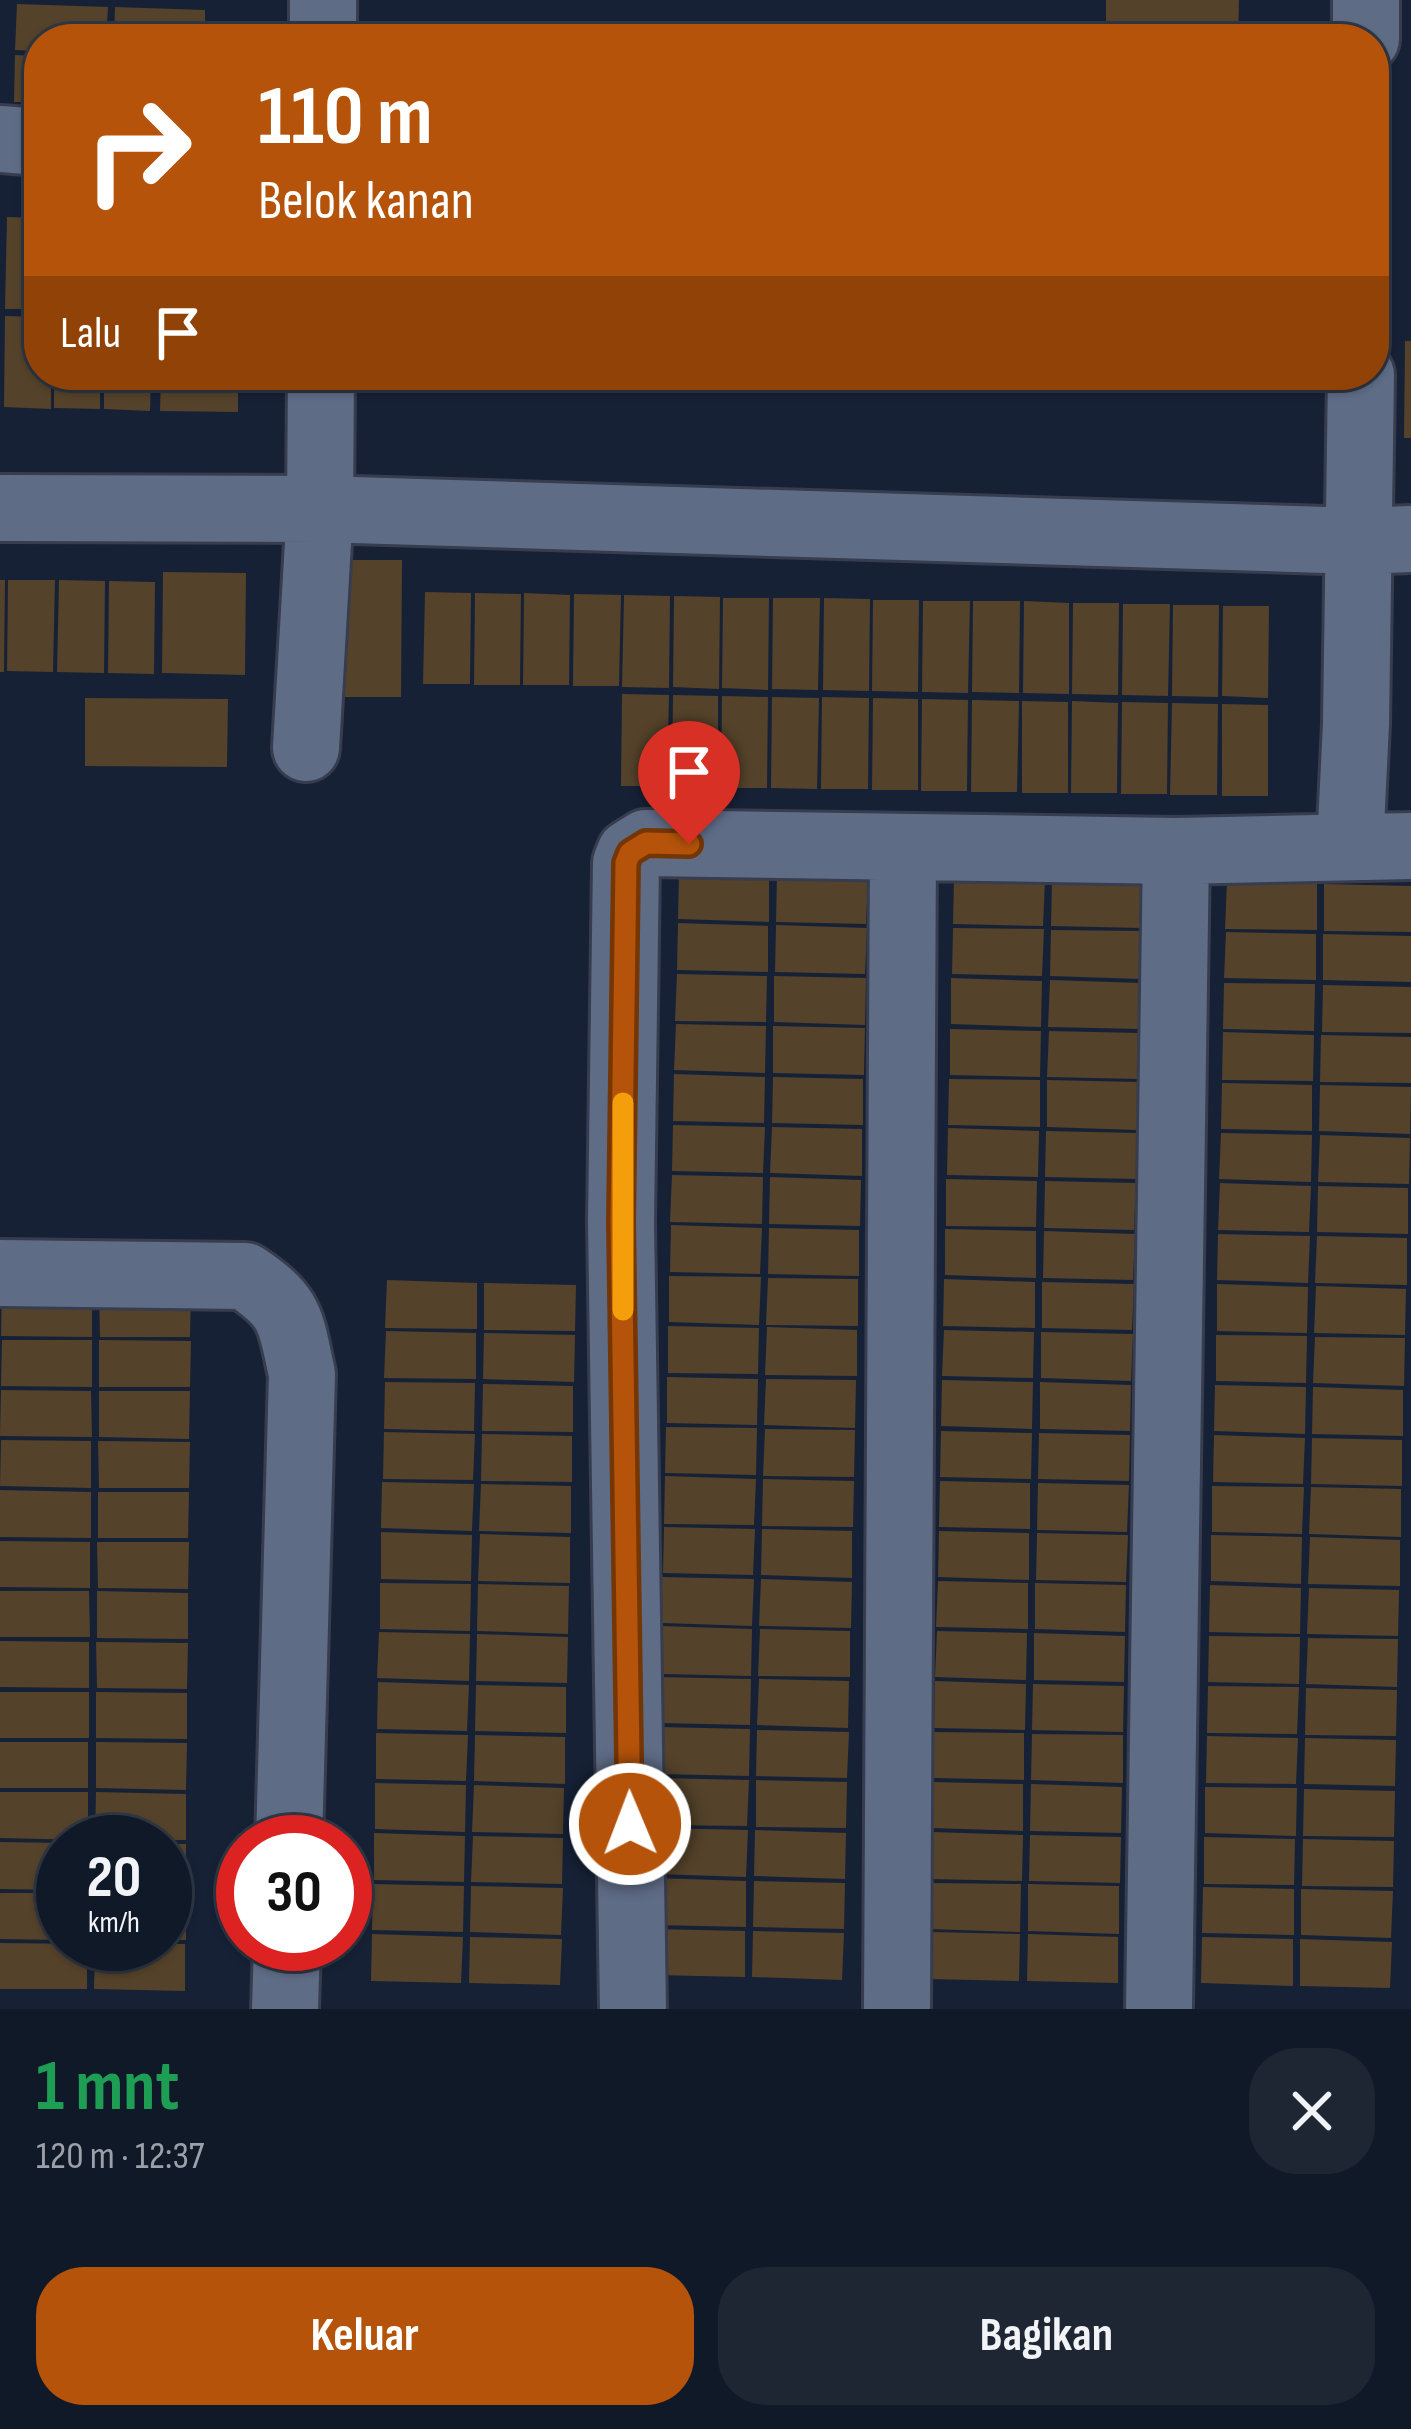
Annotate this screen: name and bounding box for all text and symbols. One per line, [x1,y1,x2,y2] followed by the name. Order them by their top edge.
[258,67,433,168] text: 110 m
[60,72,216,228] icon: right
[258,169,474,234] text: Belok kanan
[145,300,211,366] icon: arrive
[60,306,121,361] text: Lalu
[638,721,740,844] pin
[656,739,722,805] icon: arrive
[567,1761,693,1887] position arrow
[216,1815,372,1971] speed limit sign: 30
[87,1842,141,1914] text: 20
[88,1905,140,1941] text: km/h
[36,2044,179,2131] text: 1 mnt
[1249,2048,1375,2174] button: close
[36,2133,204,2180] text: 120 m · 12:37
[36,2267,694,2405] button: Keluar
[718,2267,1375,2405] button: Bagikan

